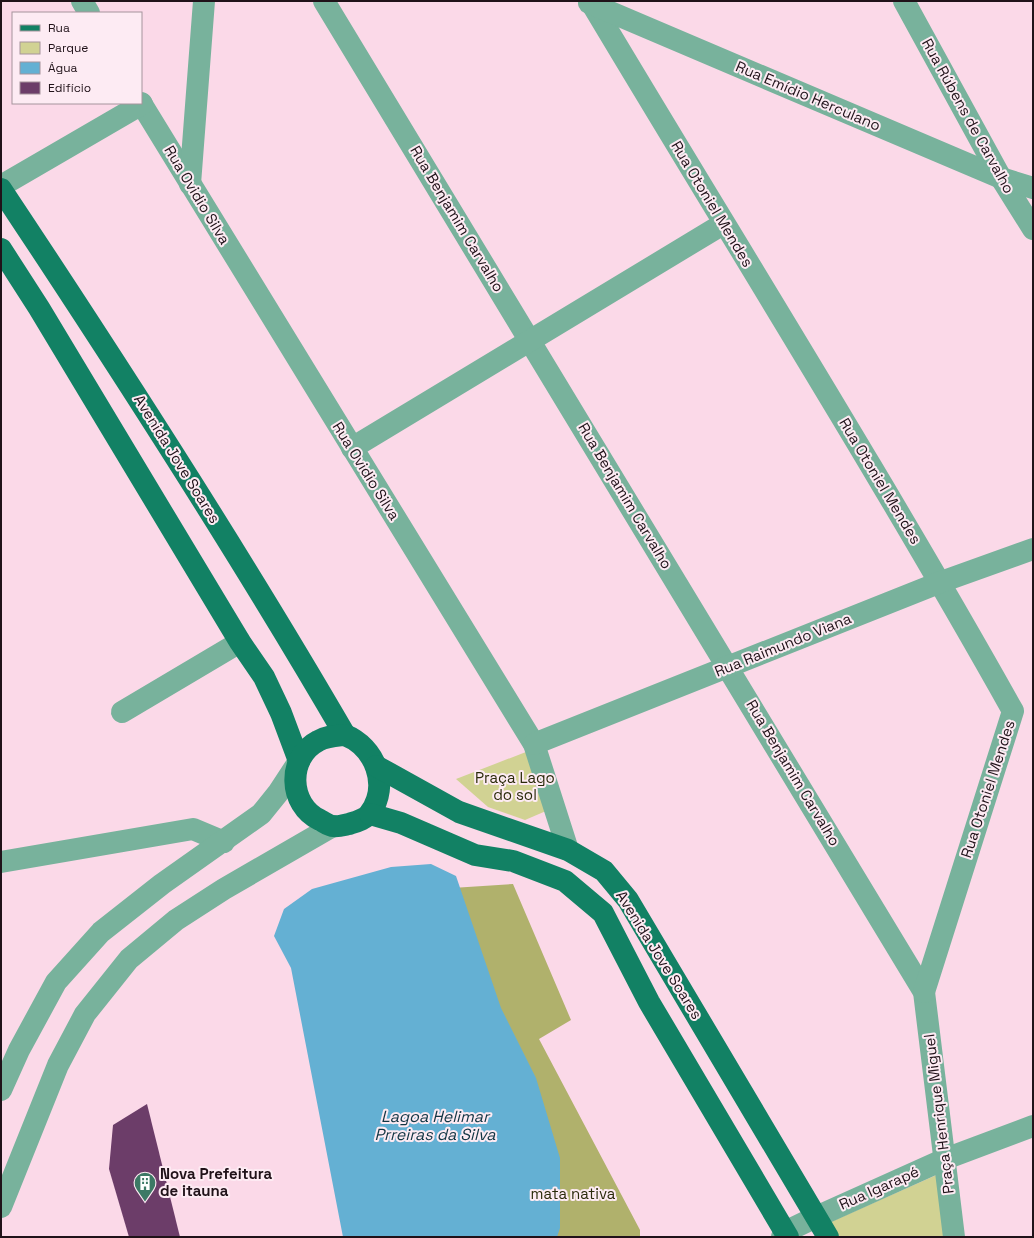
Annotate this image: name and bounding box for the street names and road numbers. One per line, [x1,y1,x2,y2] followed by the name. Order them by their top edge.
[918,35,1019,197] street label: Rua Rúbens de Carvalho
[733,56,884,135] street label: Rua Emídio Herculano
[667,137,758,270] street label: Rua Otoniel Mendes
[160,142,235,248] street label: Rua Ovidio Silva
[406,142,509,295] street label: Rua Benjamim Carvalho
[130,391,225,527] street label: Avenida Jove Soares
[835,414,926,547] street label: Rua Otoniel Mendes
[329,418,404,524] street label: Rua Ovidio Silva
[574,419,677,572] street label: Rua Benjamim Carvalho
[712,608,854,681] street label: Rua Raimundo Viana
[742,696,845,849] street label: Rua Benjamim Carvalho
[956,717,1019,860] street label: Rua Otoniel Mendes
[612,887,707,1023] street label: Avenida Jove Soares
[919,1033,958,1195] street label: Praça Henrique Miguel
[836,1161,922,1214] street label: Rua Igarapé

